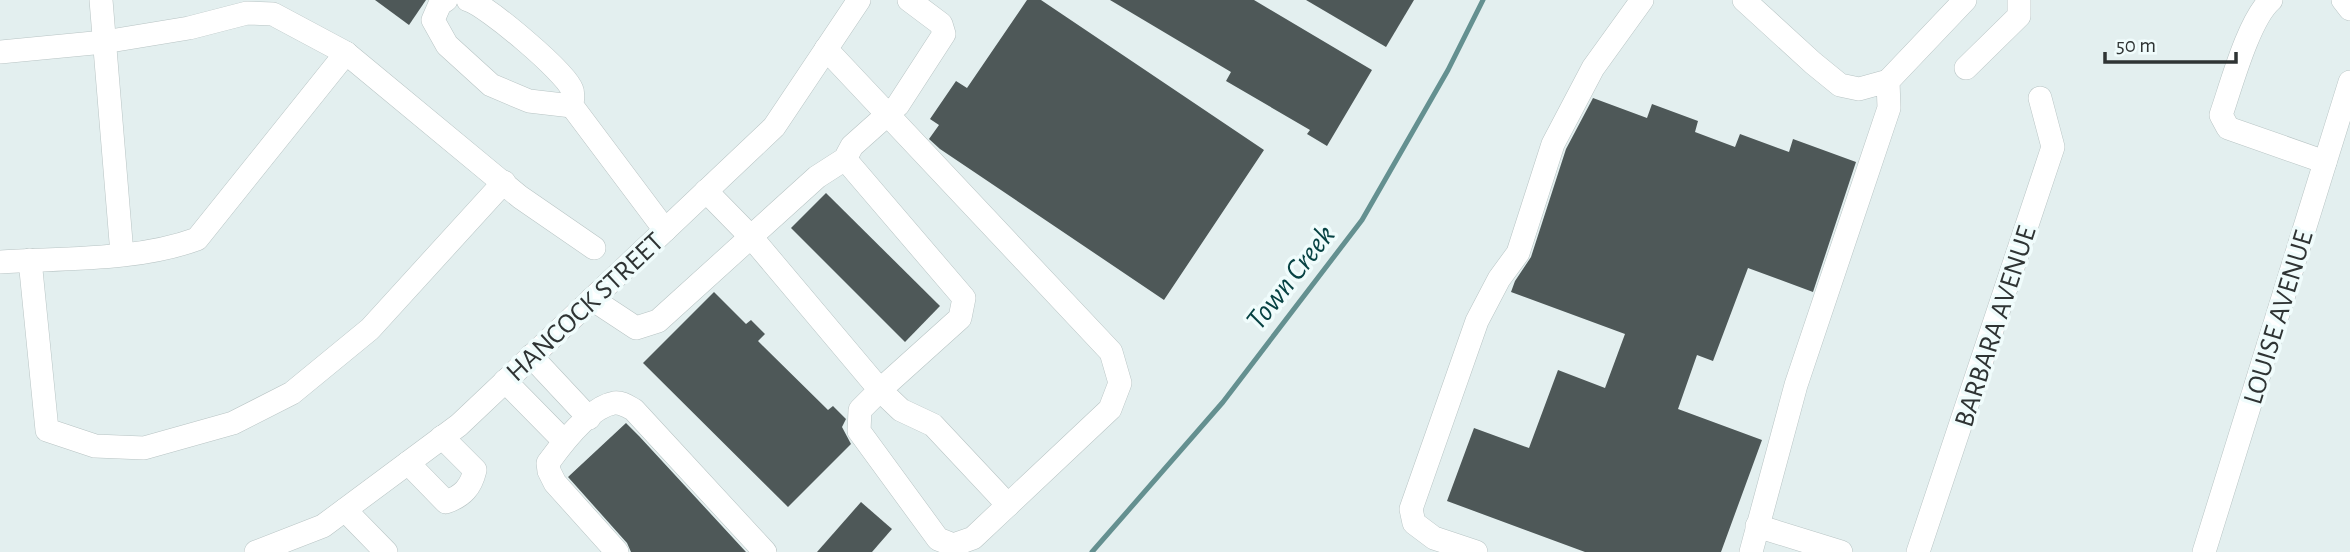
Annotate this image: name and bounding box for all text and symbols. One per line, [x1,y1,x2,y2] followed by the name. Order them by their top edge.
[2105,21,2236,65] scale bar
[2116,35,2156,56] text: 50 m
[1241,220,1341,336] water label: Town Creek
[1950,223,2042,430] street label: BARBARA AVENUE
[501,228,670,387] street label: HANCOCK STREET
[2239,228,2319,408] street label: LOUISE AVENUE

